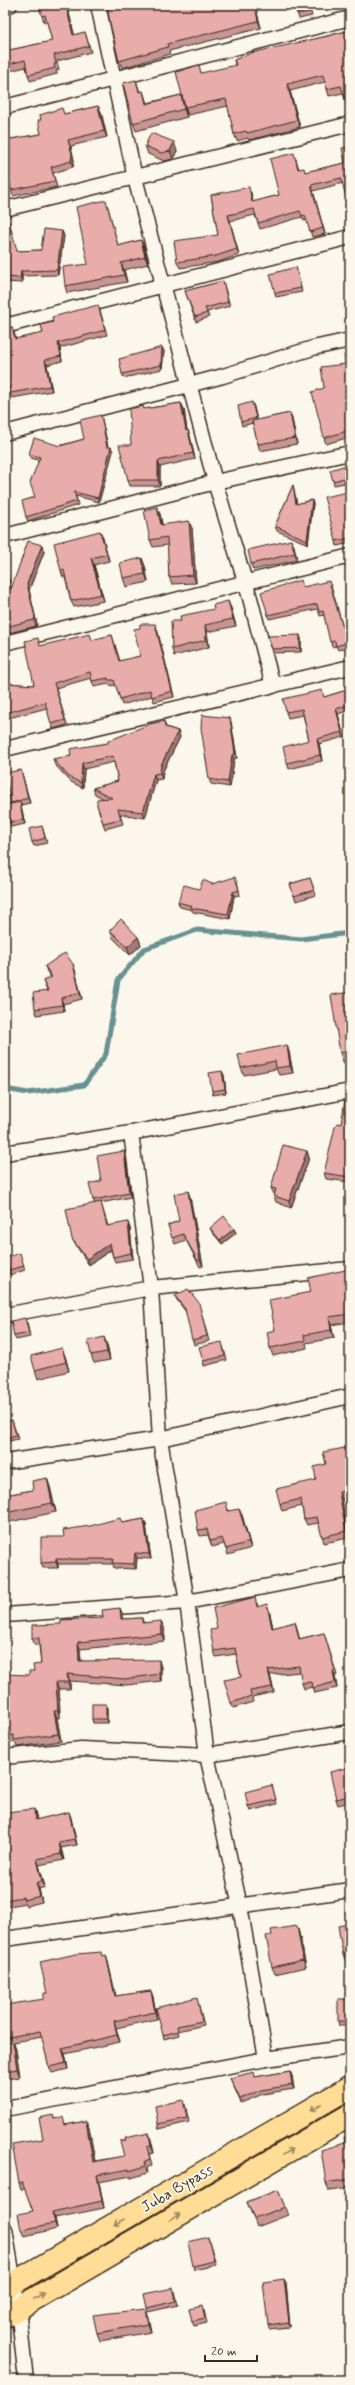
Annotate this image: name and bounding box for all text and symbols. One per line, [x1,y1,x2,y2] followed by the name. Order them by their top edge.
[310,2103,322,2111] one-way arrow
[282,2147,294,2155] one-way arrow
[138,2160,217,2217] street label: Juba Bypass
[169,2212,181,2220] one-way arrow
[113,2218,125,2226] one-way arrow
[33,2292,45,2300] one-way arrow
[205,2337,257,2363] scale bar
[211,2344,237,2360] text: 20 m

